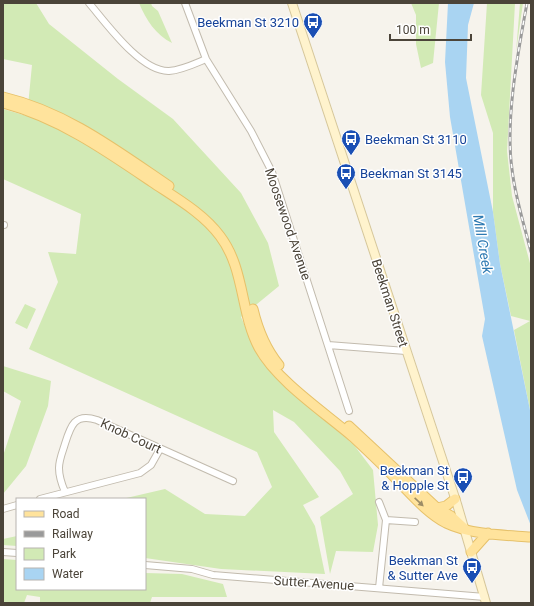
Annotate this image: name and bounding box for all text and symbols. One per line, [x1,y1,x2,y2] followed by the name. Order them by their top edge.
[302,11,324,39] bus stop icon: Beekman St 3210
[197,15,299,30] place label: Beekman St 3210
[390,16,471,42] scale bar
[396,23,430,37] text: 100 m
[340,128,362,156] bus stop icon: Beekman St 3110
[365,132,467,147] place label: Beekman St 3110
[335,162,357,190] bus stop icon: Beekman St 3145
[262,166,314,282] street label: Moosewood Avenue
[360,166,462,181] place label: Beekman St 3145
[470,213,496,276] water label: Mill Creek
[369,257,411,349] street label: Beekman Street
[98,415,164,457] street label: Knob Court
[380,463,449,493] place label: Beekman St & Hopple St
[452,466,474,494] bus stop icon: Beekman St & Hopple St
[414,497,424,507] one-way arrow
[16,498,146,590] legend
[52,507,80,521] text: Road
[52,527,93,541] text: Railway
[52,547,77,561] text: Park
[388,553,458,583] place label: Beekman St & Sutter Ave
[461,556,483,584] bus stop icon: Beekman St & Sutter Ave
[52,567,83,581] text: Water
[273,573,355,593] street label: Sutter Avenue

